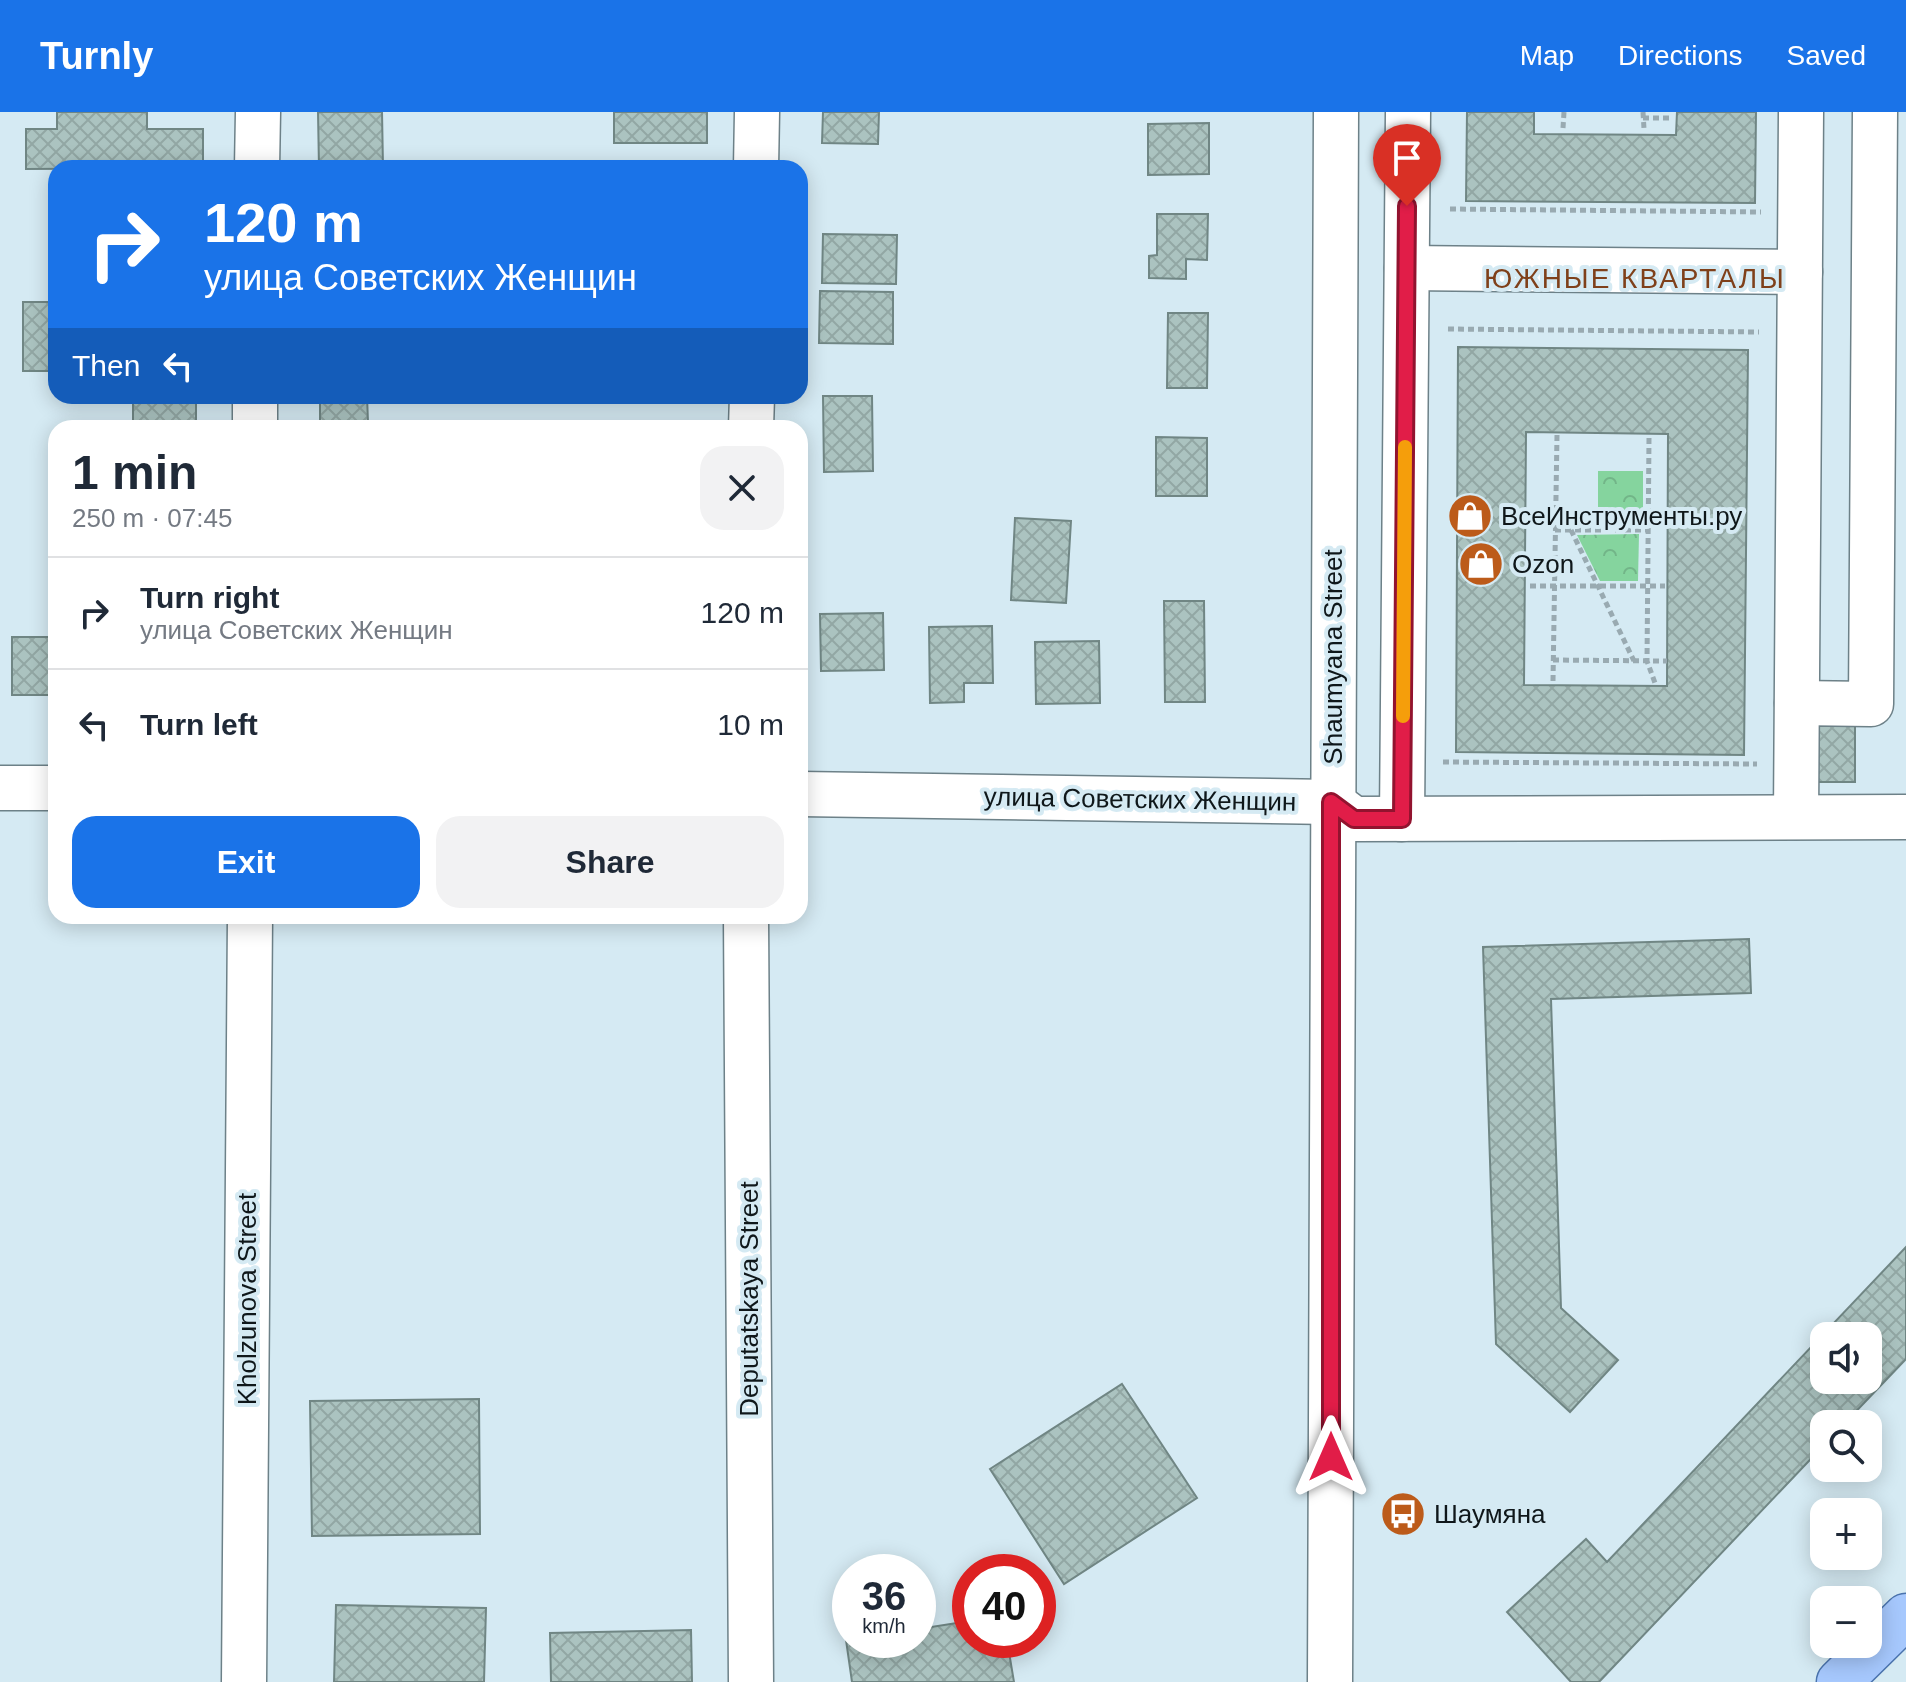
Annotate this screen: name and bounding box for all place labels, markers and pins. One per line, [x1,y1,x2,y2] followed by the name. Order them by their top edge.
[1373,124,1441,206] pin
[1446,492,1494,540] shop icon: ВсеИнструменты.ру
[1501,501,1742,531] place label: ВсеИнструменты.ру
[1457,540,1505,588] shop icon: Ozon
[1512,549,1574,579] place label: Ozon
[1379,1490,1427,1538] bus stop icon: Шаумяна
[1434,1499,1546,1529] place label: Шаумяна

